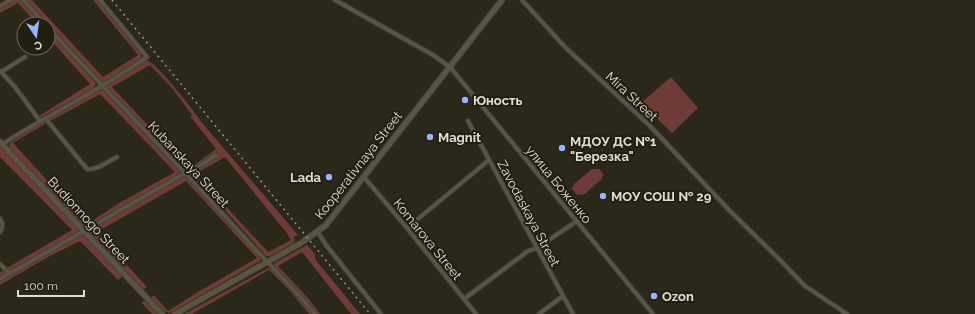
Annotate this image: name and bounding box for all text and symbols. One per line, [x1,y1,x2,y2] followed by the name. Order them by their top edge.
[16,16,56,56] north arrow
[33,38,43,53] text: С
[603,69,661,125] street label: Mira Street
[473,93,523,108] place label: Юность
[460,95,470,105] marker: Юность
[312,108,405,222] street label: Kooperativnaya Street
[145,118,233,211] street label: Kubanskaya Street
[438,130,481,145] place label: Magnit
[425,132,435,142] marker: Magnit
[570,134,657,164] place label: МДОУ ДС №1 "Березка"
[523,142,595,227] street label: улица Боженко
[557,143,567,153] marker: МДОУ ДС №1 "Березка"
[494,158,563,269] street label: Zavodaskaya Street
[290,170,322,185] place label: Lada
[324,172,334,182] marker: Lada
[45,174,133,267] street label: Budionnogo Street
[611,189,712,204] place label: МОУ СОШ № 29
[598,191,608,201] marker: МОУ СОШ № 29
[390,196,465,283] street label: Komarova Street
[18,272,84,298] scale bar
[24,279,58,293] text: 100 m
[662,289,694,304] place label: Ozon
[649,291,659,301] marker: Ozon

